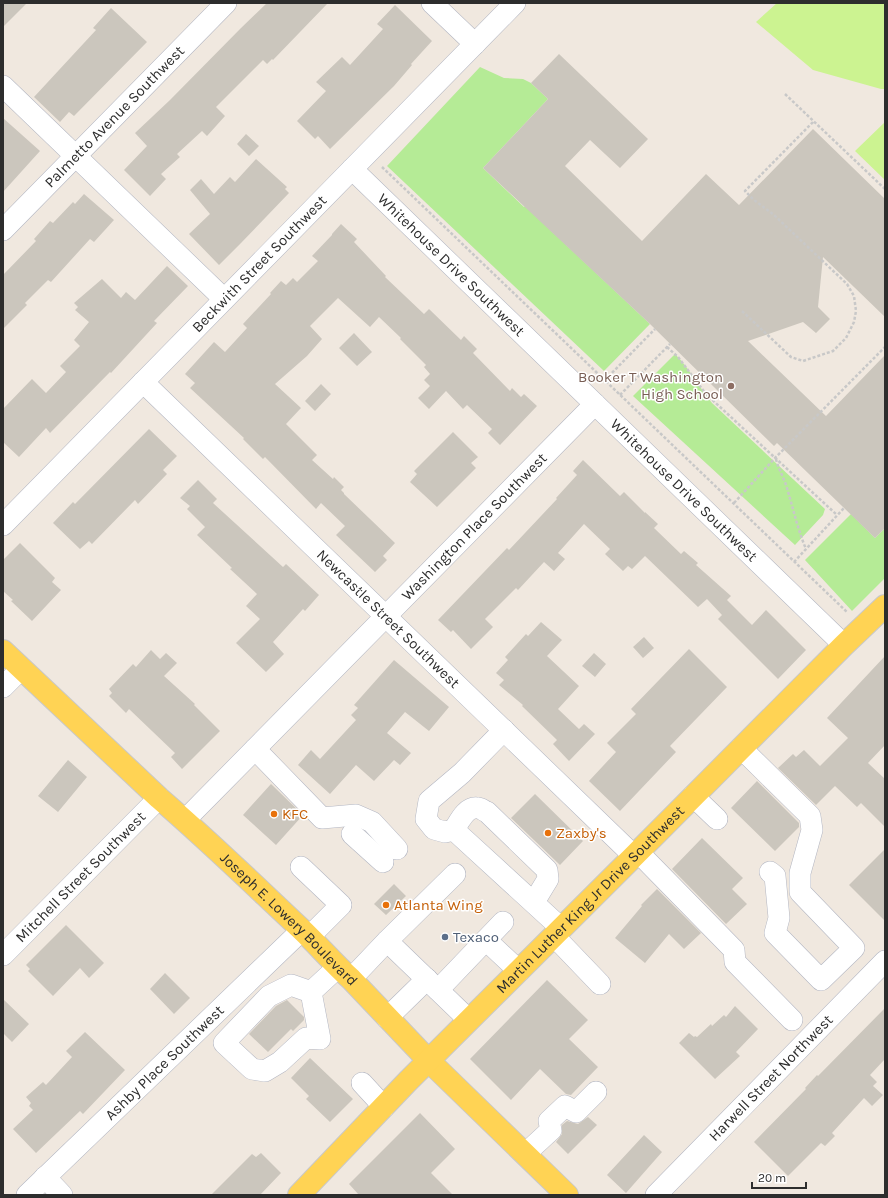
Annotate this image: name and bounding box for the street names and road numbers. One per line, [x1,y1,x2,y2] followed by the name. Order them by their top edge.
[41,42,188,191] street label: Palmetto Avenue Southwest
[374,190,529,340] street label: Whitehouse Drive Southwest
[188,191,331,336] street label: Beckwith Street Southwest
[607,415,762,566] street label: Whitehouse Drive Southwest
[398,449,551,604] street label: Washington Place Southwest
[313,546,464,692] street label: Newcastle Street Southwest
[492,802,688,997] street label: Martin Luther King Jr Drive Southwest
[12,807,150,946] street label: Mitchell Street Southwest
[216,849,362,989] street label: Joseph E. Lowery Boulevard
[101,1001,228,1124] street label: Ashby Place Southwest
[705,1011,837,1145] street label: Harwell Street Northwest

